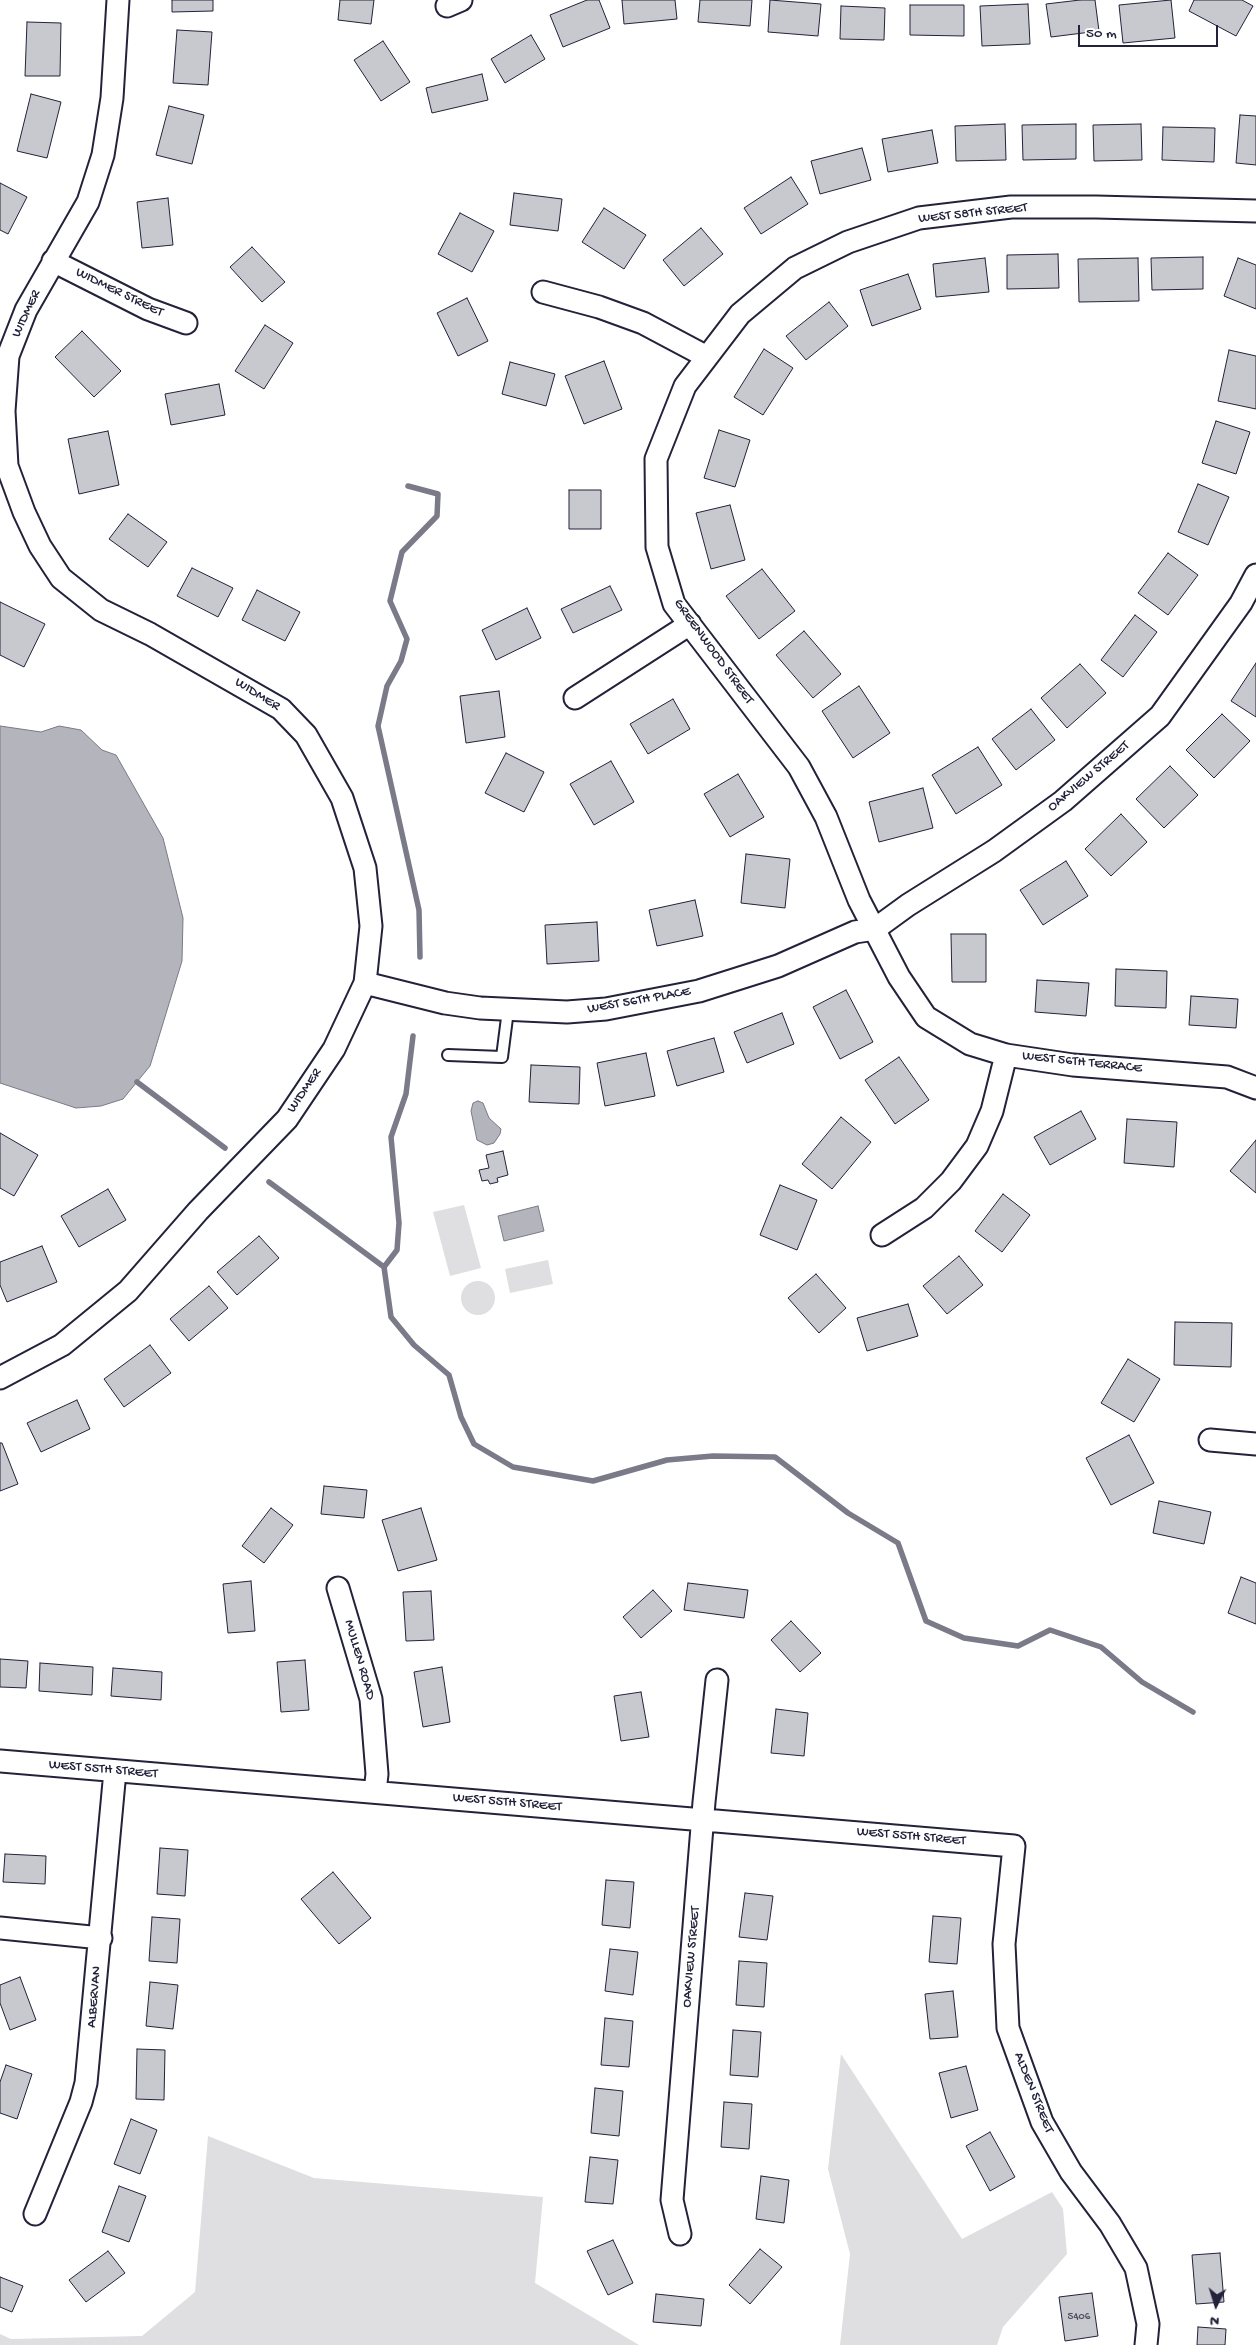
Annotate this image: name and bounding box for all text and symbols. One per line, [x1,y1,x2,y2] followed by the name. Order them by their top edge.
[1081,15,1221,47] scale bar
[1086,25,1117,43] text: 50 m
[918,200,1028,228] street label: WEST 58TH STREET
[72,265,166,321] street label: WIDMER STREET
[9,288,45,340] street label: WIDMER
[669,596,757,708] street label: GREENWOOD STREET
[231,675,283,715] street label: WIDMER
[1045,738,1133,816] street label: OAKVIEW STREET
[586,984,692,1018] street label: WEST 56TH PLACE
[1021,1048,1143,1078] street label: WEST 56TH TERRACE
[284,1066,326,1116] street label: WIDMER
[340,1618,378,1702] street label: MULLEN ROAD
[48,1757,158,1783] street label: WEST 55TH STREET
[452,1790,562,1816] street label: WEST 55TH STREET
[856,1824,966,1850] street label: WEST 55TH STREET
[679,1906,705,2008] street label: OAKVIEW STREET
[84,1965,106,2029] street label: ALBERVAN
[1009,2050,1057,2136] street label: ALDEN STREET
[1191,2280,1241,2330] north arrow
[1068,2310,1090,2324] house number: 5406
[1209,2312,1220,2329] text: N

